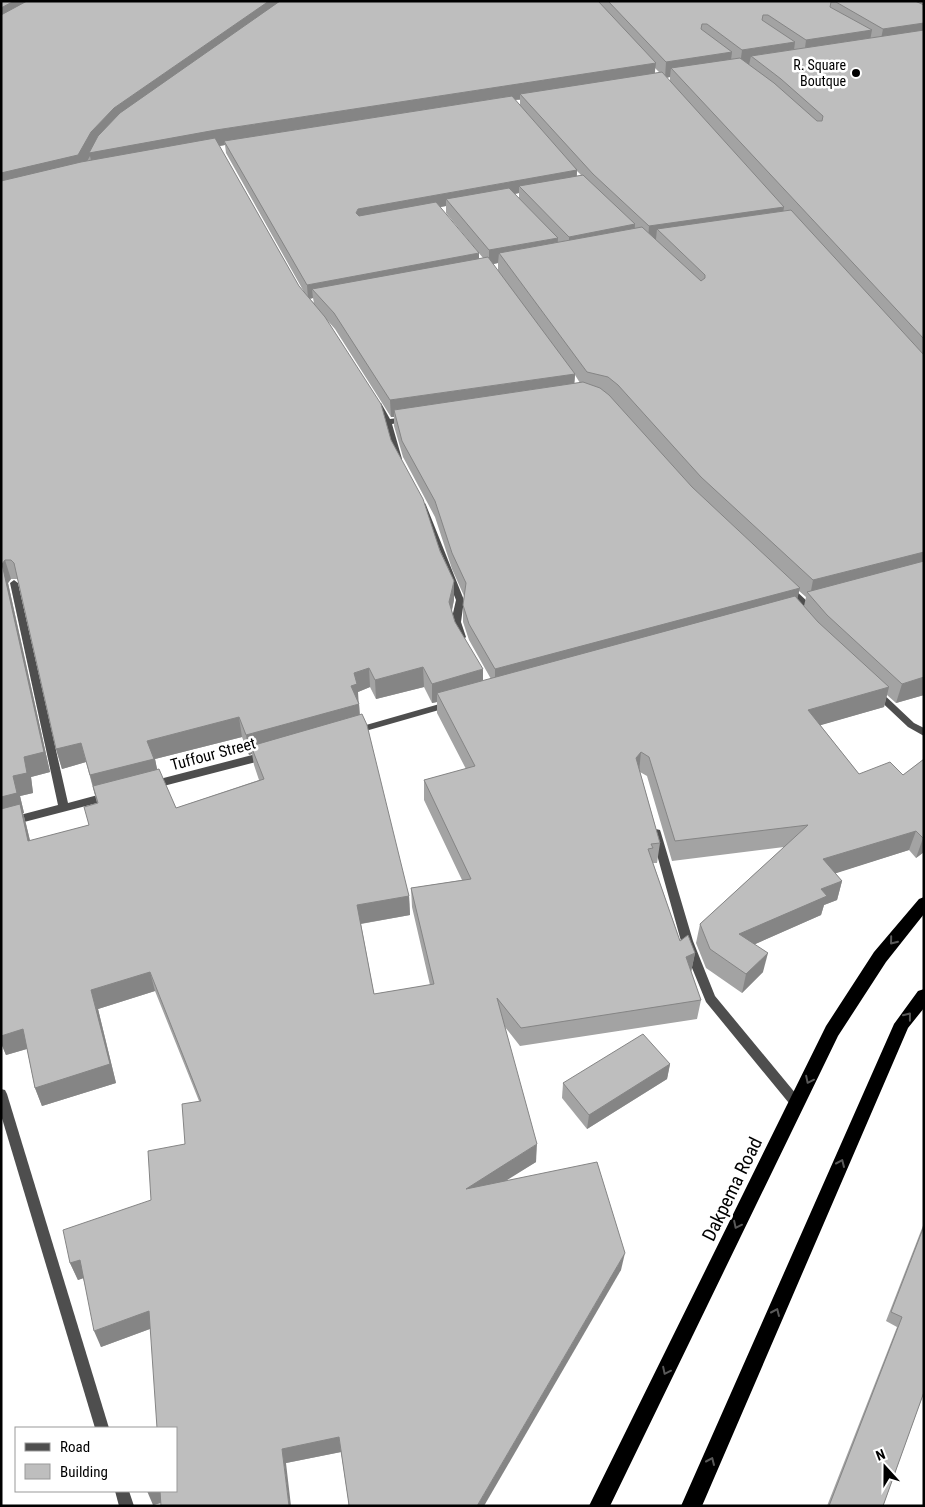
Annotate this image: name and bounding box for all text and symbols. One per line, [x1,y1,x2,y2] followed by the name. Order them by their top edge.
[793,57,846,89] place label: R. Square Boutque
[850,67,862,79] marker: R. Square Boutque
[168,733,258,774] street label: Tuffour Street
[890,935,898,944] one-way arrow
[903,1013,911,1022] one-way arrow
[805,1074,815,1083] one-way arrow
[697,1133,767,1245] street label: Dakpema Road
[835,1159,846,1168] one-way arrow
[734,1220,744,1229] one-way arrow
[770,1308,781,1317] one-way arrow
[662,1366,672,1375] one-way arrow
[15,1427,178,1492] legend
[60,1438,90,1456] text: Road
[860,1442,910,1492] north arrow
[873,1446,887,1464] text: N
[704,1457,715,1466] one-way arrow
[60,1463,108,1481] text: Building

